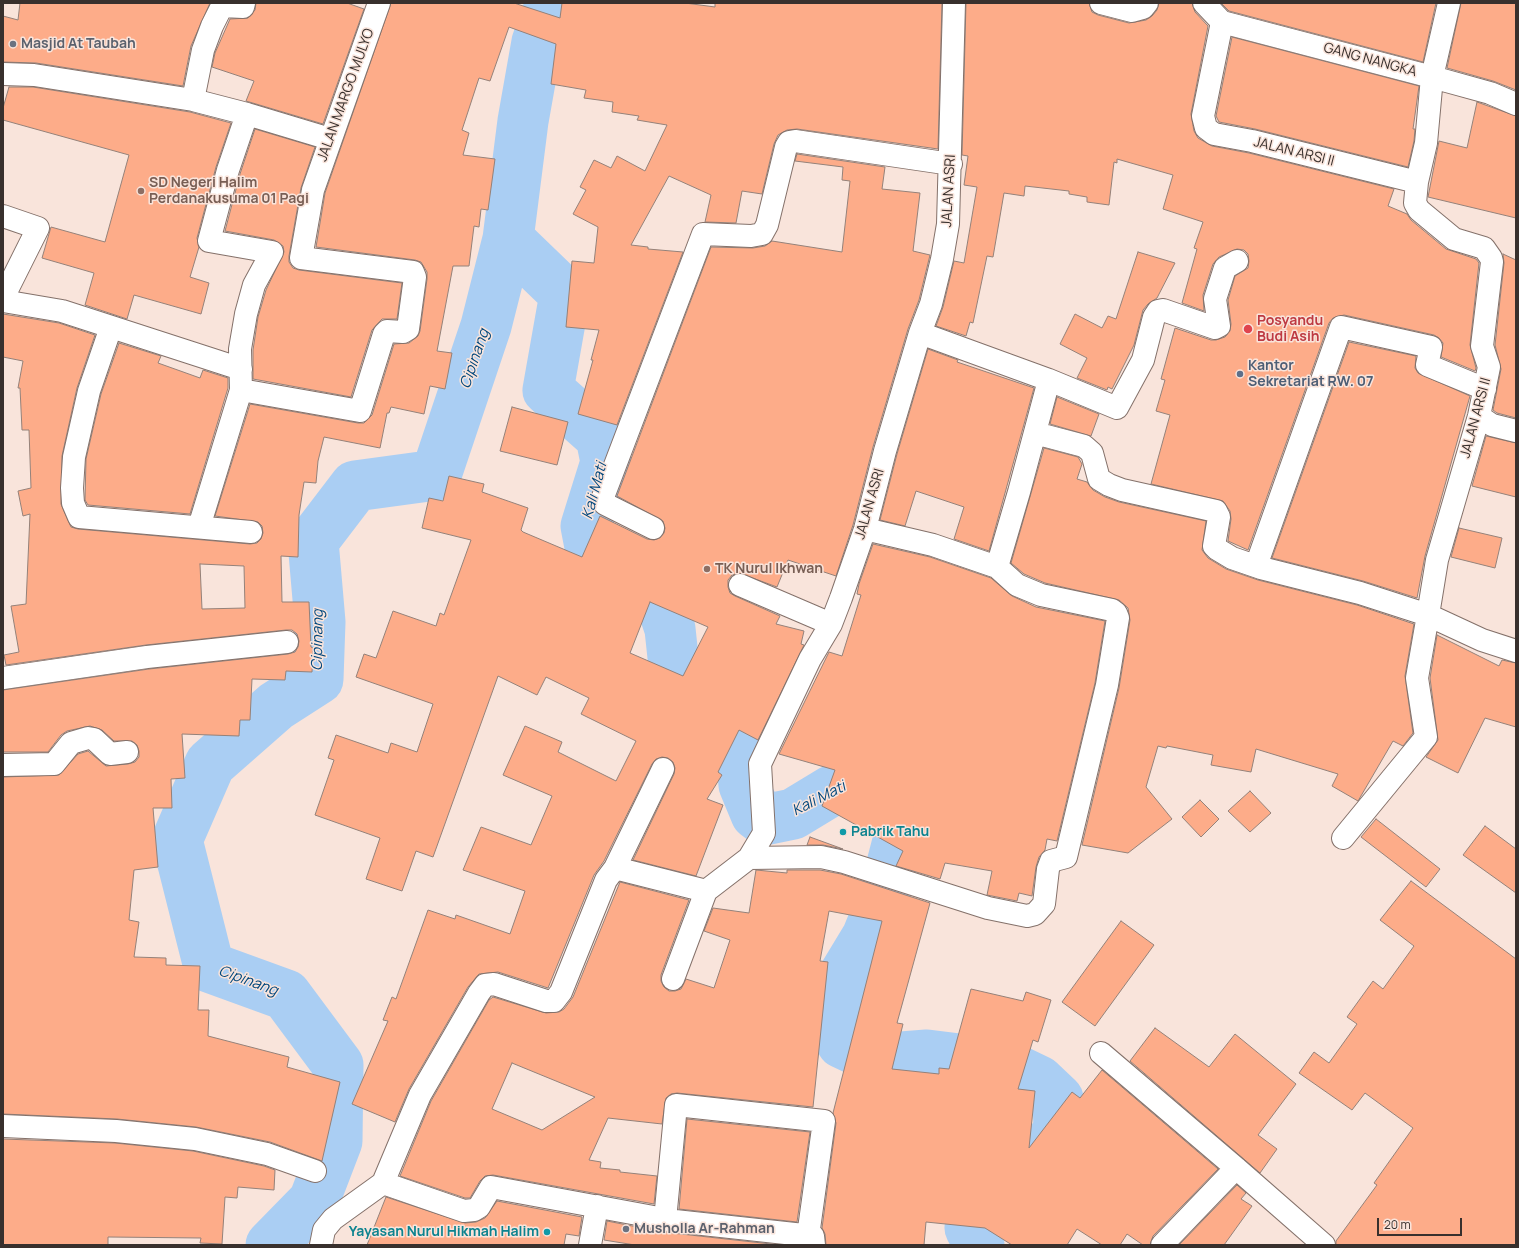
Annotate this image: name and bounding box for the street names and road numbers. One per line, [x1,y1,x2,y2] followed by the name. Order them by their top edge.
[314,26,378,164] street label: JALAN MARGO MULYO
[1322,39,1418,81] street label: GANG NANGKA
[1252,134,1336,170] street label: JALAN ARSI II
[939,154,959,228] street label: JALAN ASRI
[1457,376,1495,460] street label: JALAN ARSI II
[852,467,888,541] street label: JALAN ASRI

